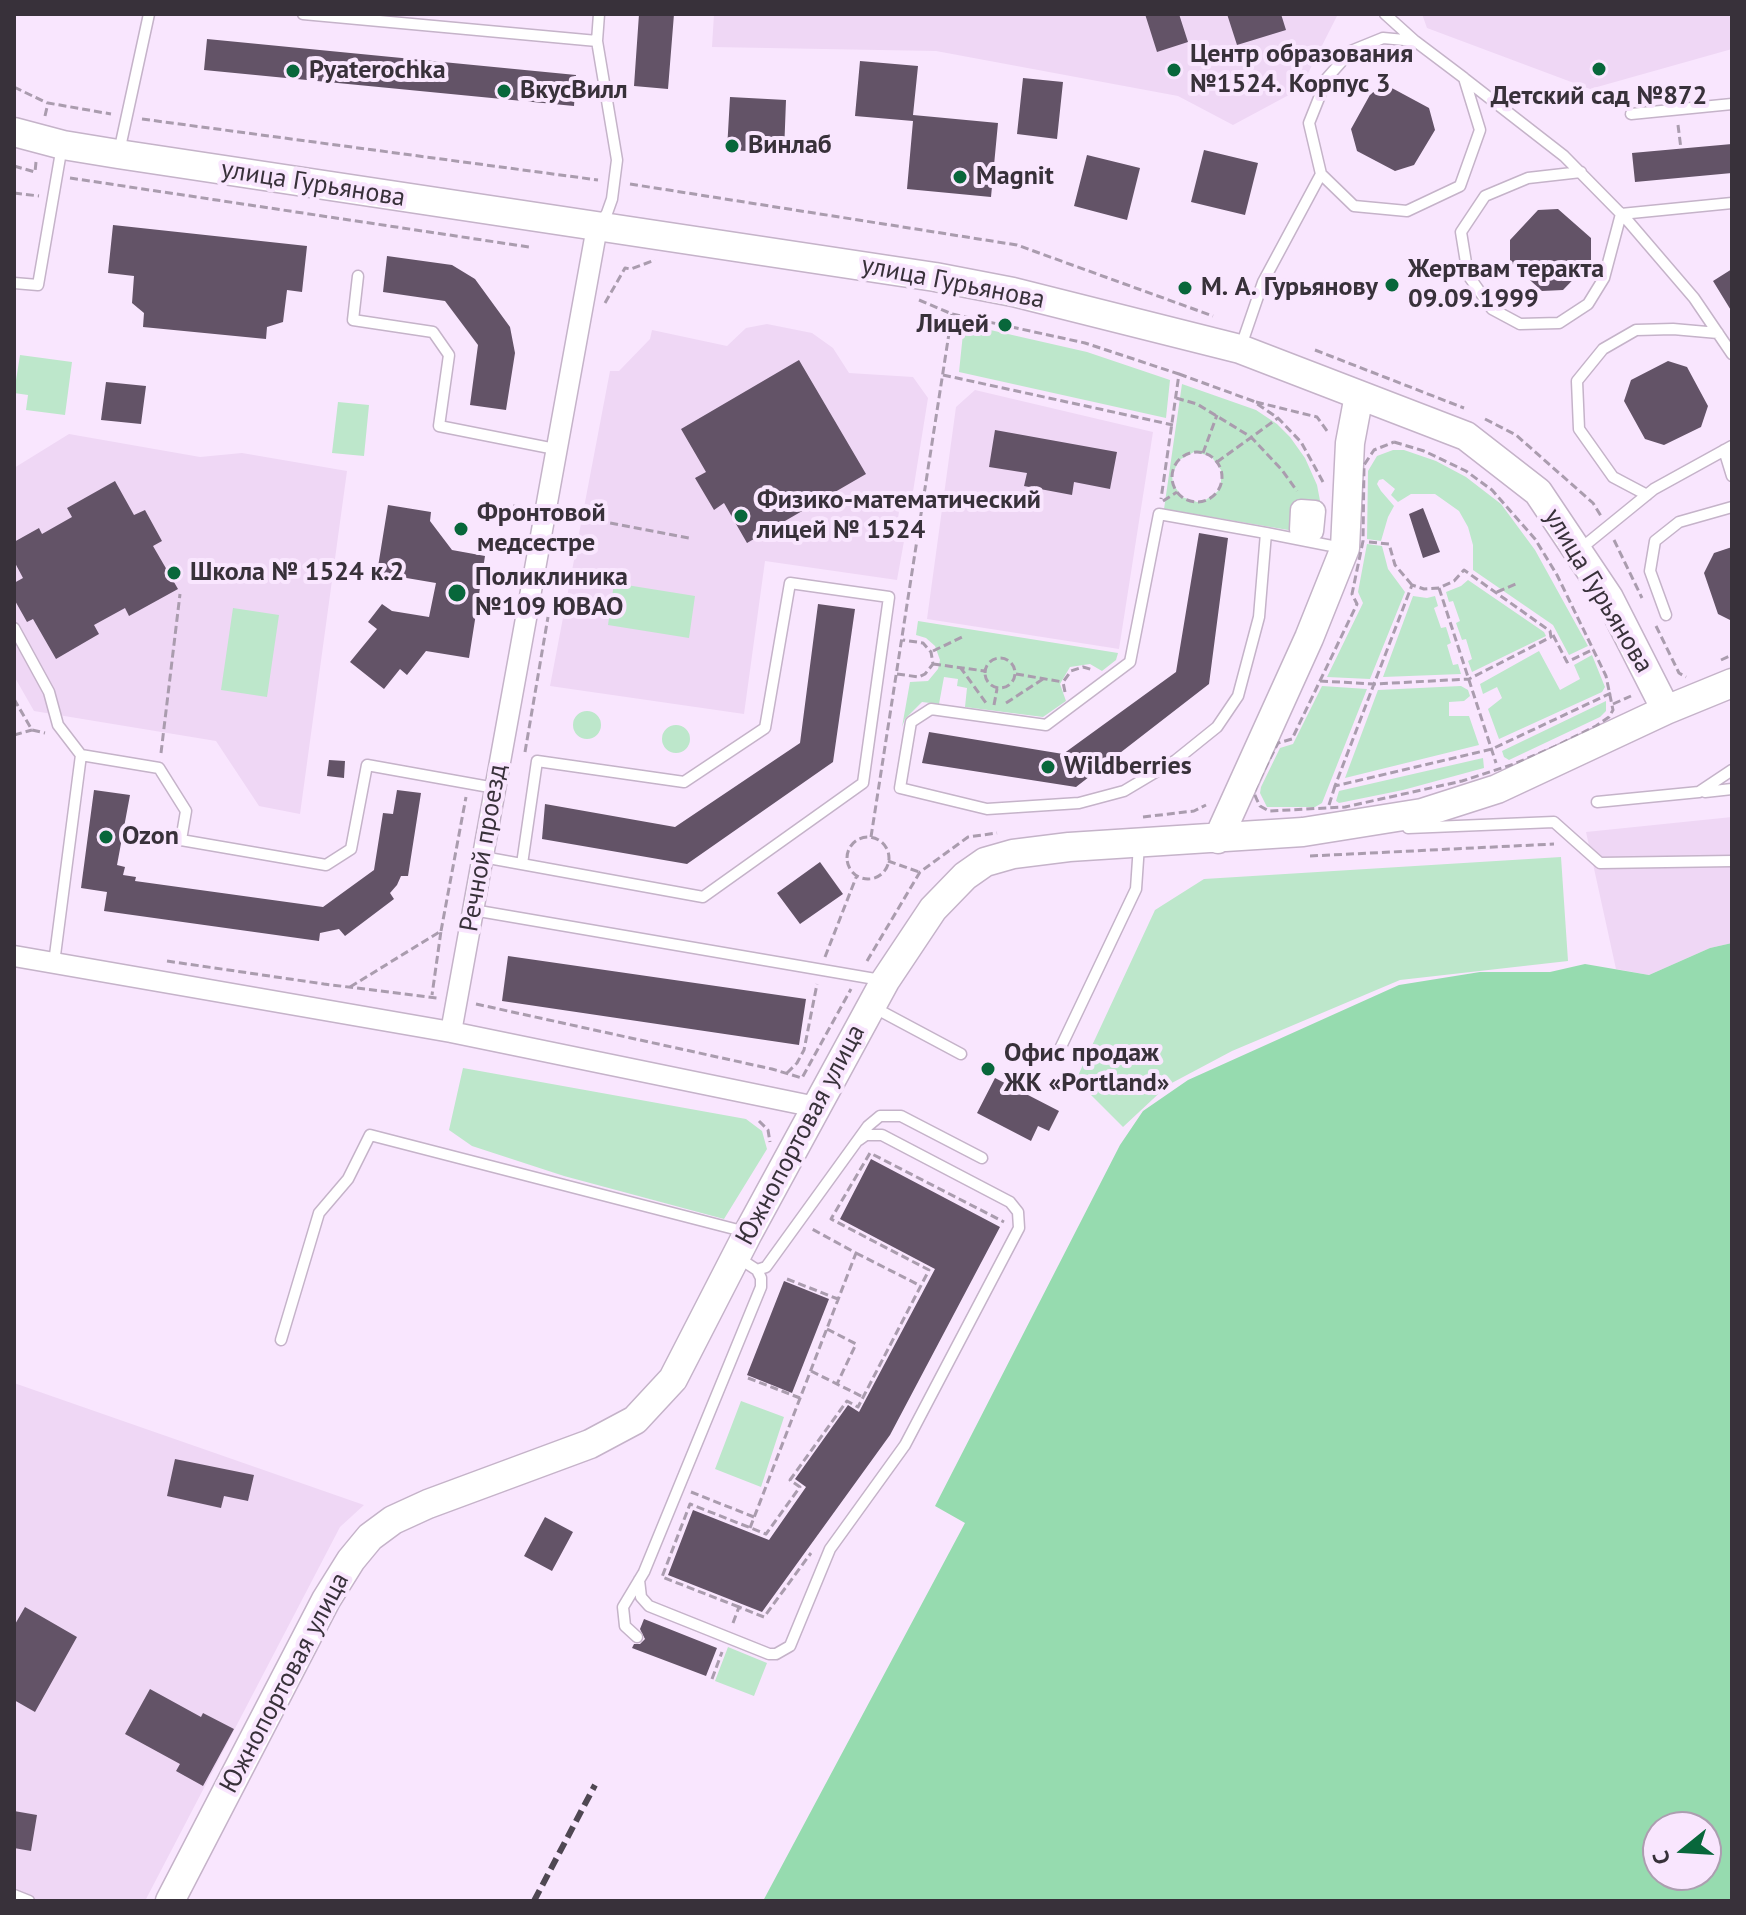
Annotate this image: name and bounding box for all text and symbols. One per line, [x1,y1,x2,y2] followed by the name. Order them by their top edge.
[1190,39,1413,100] place label: Центр образования №1524. Корпус 3
[309,55,446,87] place label: Pyaterochka
[1590,60,1608,78] marker: Детский сад №872
[1165,61,1183,79] marker: Центр образования №1524. Корпус 3
[284,62,302,80] marker: Pyaterochka
[520,75,628,107] place label: ВкусВилл
[1491,81,1707,113] place label: Детский сад №872
[495,82,513,100] marker: ВкусВилл
[748,130,832,162] place label: Винлаб
[723,137,741,155] marker: Винлаб
[219,154,407,214] street label: улица Гурьянова
[976,161,1054,193] place label: Magnit
[951,168,969,186] marker: Magnit
[859,250,1047,316] street label: улица Гурьянова
[1408,254,1604,316] place label: Жертвам теракта 09.09.1999
[1201,272,1378,304] place label: М. А. Гурьянову
[1383,276,1401,294] marker: Жертвам теракта 09.09.1999
[1176,279,1194,297] marker: М. А. Гурьянову
[917,309,989,341] place label: Лицей
[996,316,1014,334] marker: Лицей
[757,485,1041,546] place label: Физико-математический лицей № 1524
[477,498,606,560] place label: Фронтовой медсестре
[1537,503,1659,679] street label: улица Гурьянова
[732,507,750,525] marker: Физико-математический лицей № 1524
[452,520,470,538] marker: Фронтовой медсестре
[190,557,404,589] place label: Школа № 1524 к.2
[475,562,628,624] place label: Поликлиника №109 ЮВАО
[165,564,183,582] marker: Школа № 1524 к.2
[446,582,468,604] marker: Поликлиника №109 ЮВАО
[1064,751,1192,783] place label: Wildberries
[1039,758,1057,776] marker: Wildberries
[454,762,514,934] street label: Речной проезд
[122,821,179,853] place label: Ozon
[97,828,115,846] marker: Ozon
[730,1020,872,1250] street label: Южнопортовая улица
[1004,1038,1169,1100] place label: Офис продаж ЖК «Portland»
[979,1060,997,1078] marker: Офис продаж ЖК «Portland»
[214,1568,356,1798] street label: Южнопортовая улица
[1642,1811,1722,1891] north arrow
[1646,1848,1676,1868] text: С

